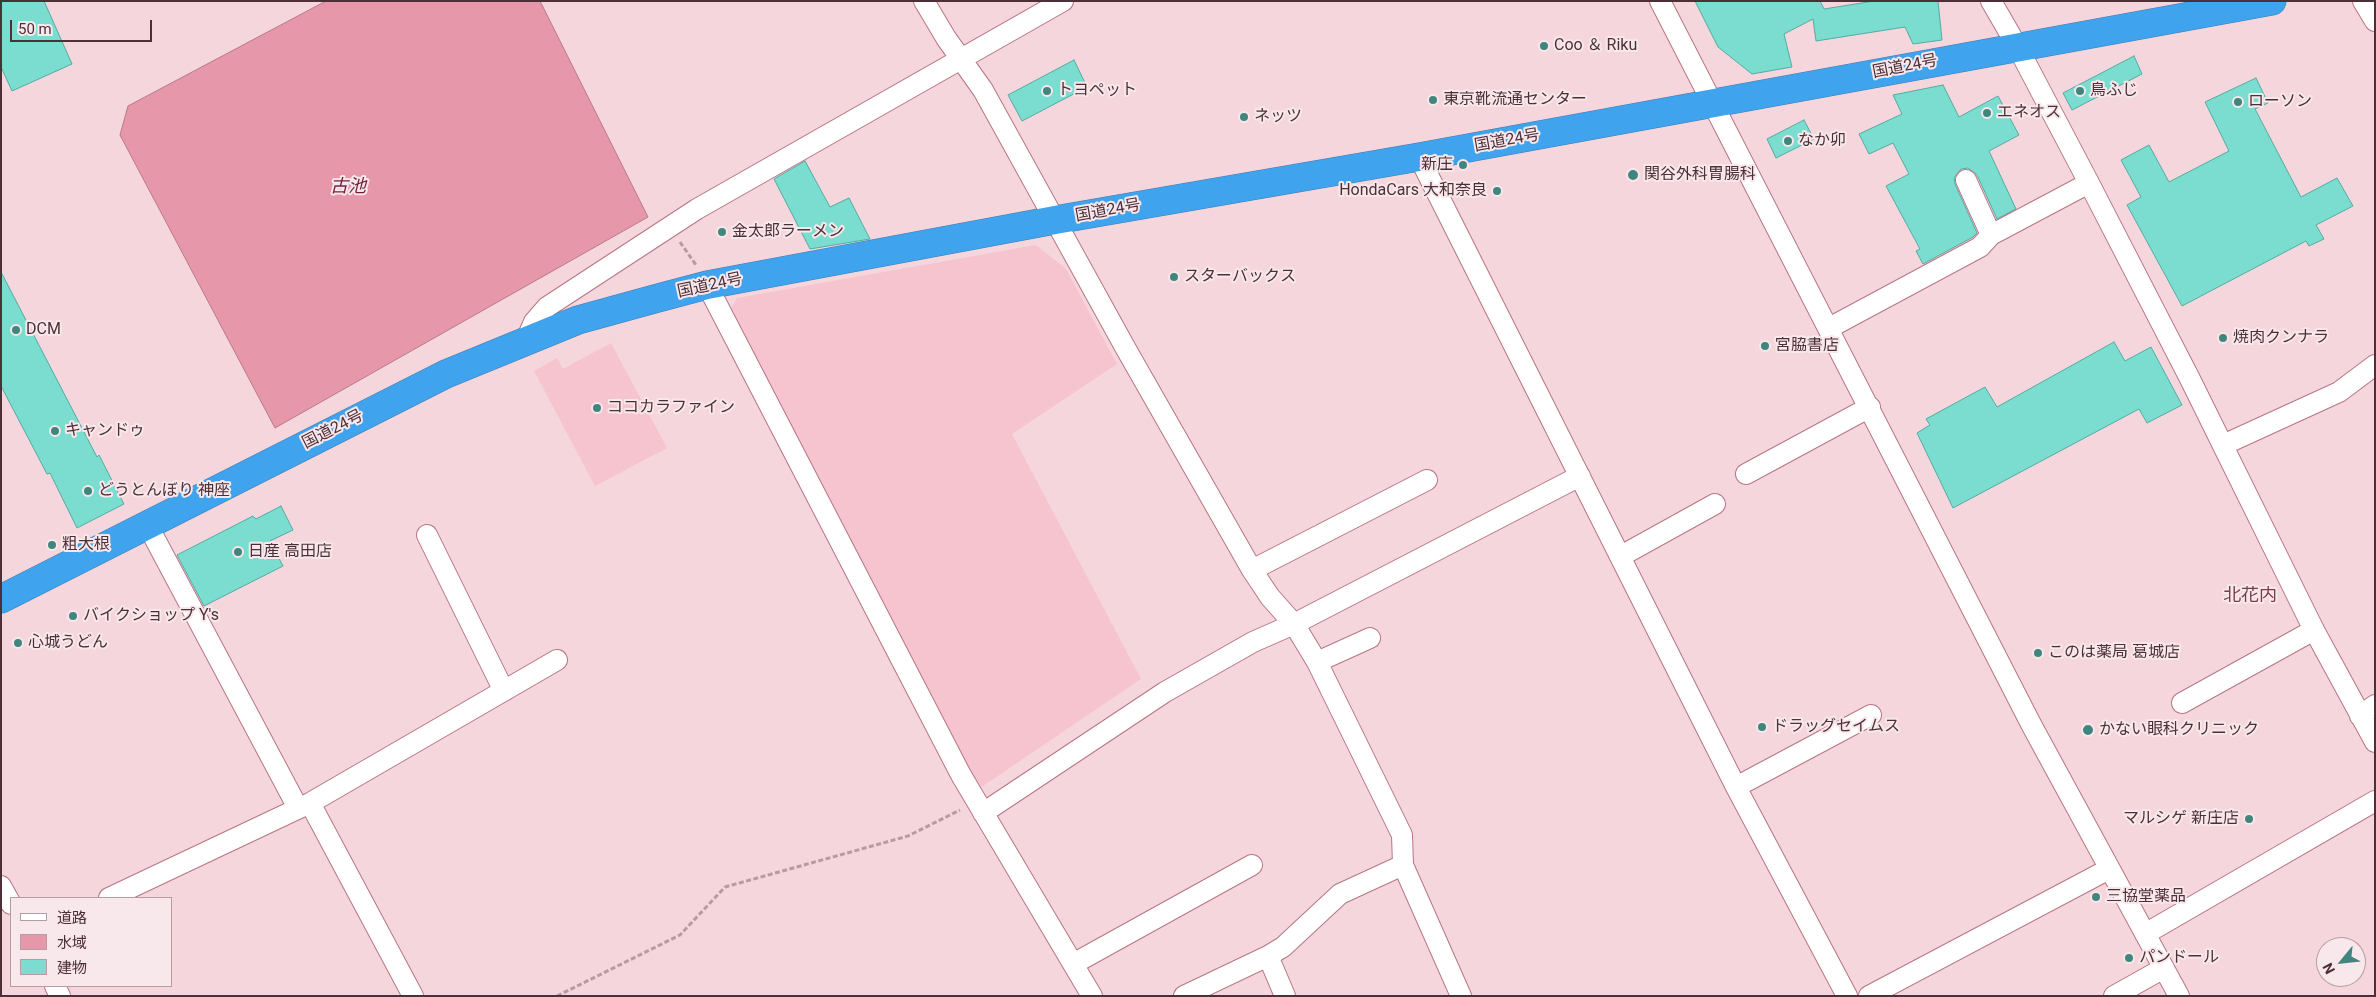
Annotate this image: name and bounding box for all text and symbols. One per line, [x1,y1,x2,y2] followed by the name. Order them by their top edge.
[12,10,155,42] scale bar
[18,20,52,38] text: 50 m
[1554,36,1637,56] place label: Coo ＆ Riku
[1538,40,1550,52] marker: Coo ＆ Riku
[1871,51,1939,83] street label: 国道24号
[1057,81,1137,101] place label: トヨペット
[2090,81,2138,101] place label: 鳥ふじ
[1041,85,1053,97] marker: トヨペット
[2074,85,2086,97] marker: 鳥ふじ
[1443,90,1587,110] place label: 東京靴流通センター
[2248,92,2312,112] place label: ローソン
[1427,94,1439,106] marker: 東京靴流通センター
[2232,96,2244,108] marker: ローソン
[1997,103,2061,123] place label: エネオス
[1254,107,1302,127] place label: ネッツ
[1981,107,1993,119] marker: エネオス
[1238,111,1250,123] marker: ネッツ
[1473,126,1541,156] street label: 国道24号
[1798,131,1846,151] place label: なか卯
[1782,135,1794,147] marker: なか卯
[1421,155,1453,175] place label: 新庄
[1457,159,1469,171] marker: 新庄
[1644,165,1756,185] place label: 関谷外科胃腸科
[1626,168,1640,182] marker: 関谷外科胃腸科
[330,176,366,198] water label: 古池
[1339,181,1487,201] place label: HondaCars 大和奈良
[1491,185,1503,197] marker: HondaCars 大和奈良
[1074,196,1142,226] street label: 国道24号
[732,222,844,242] place label: 金太郎ラーメン
[716,226,728,238] marker: 金太郎ラーメン
[1184,267,1296,287] place label: スターバックス
[676,270,744,302] street label: 国道24号
[1168,271,1180,283] marker: スターバックス
[26,320,61,340] place label: DCM
[10,324,22,336] marker: DCM
[2233,328,2329,348] place label: 焼肉クンナラ
[2217,332,2229,344] marker: 焼肉クンナラ
[1775,336,1839,356] place label: 宮脇書店
[1759,340,1771,352] marker: 宮脇書店
[607,398,735,418] place label: ココカラファイン
[591,402,603,414] marker: ココカラファイン
[299,406,367,454] street label: 国道24号
[65,421,145,441] place label: キャンドゥ
[49,425,61,437] marker: キャンドゥ
[98,481,230,501] place label: どうとんぼり 神座
[82,485,94,497] marker: どうとんぼり 神座
[62,535,110,555] place label: 粗大根
[46,539,58,551] marker: 粗大根
[248,542,332,562] place label: 日産 高田店
[232,546,244,558] marker: 日産 高田店
[2223,585,2277,607] district label: 北花内
[83,606,219,626] place label: バイクショップ Y's
[67,610,79,622] marker: バイクショップ Y's
[28,633,108,653] place label: 心城うどん
[12,637,24,649] marker: 心城うどん
[2048,643,2180,663] place label: このは薬局 葛城店
[2032,647,2044,659] marker: このは薬局 葛城店
[1772,717,1900,737] place label: ドラッグセイムス
[2099,720,2259,740] place label: かない眼科クリニック
[1756,721,1768,733] marker: ドラッグセイムス
[2081,723,2095,737] marker: かない眼科クリニック
[2123,809,2239,829] place label: マルシゲ 新庄店
[2243,813,2255,825] marker: マルシゲ 新庄店
[2106,887,2186,907] place label: 三協堂薬品
[2090,891,2102,903] marker: 三協堂薬品
[10,897,172,987] legend
[57,909,87,927] text: 道路
[57,934,87,952] text: 水域
[2316,937,2366,987] north arrow
[2139,948,2219,968] place label: パンドール
[2123,952,2135,964] marker: パンドール
[57,959,87,977] text: 建物
[2319,960,2338,977] text: N

